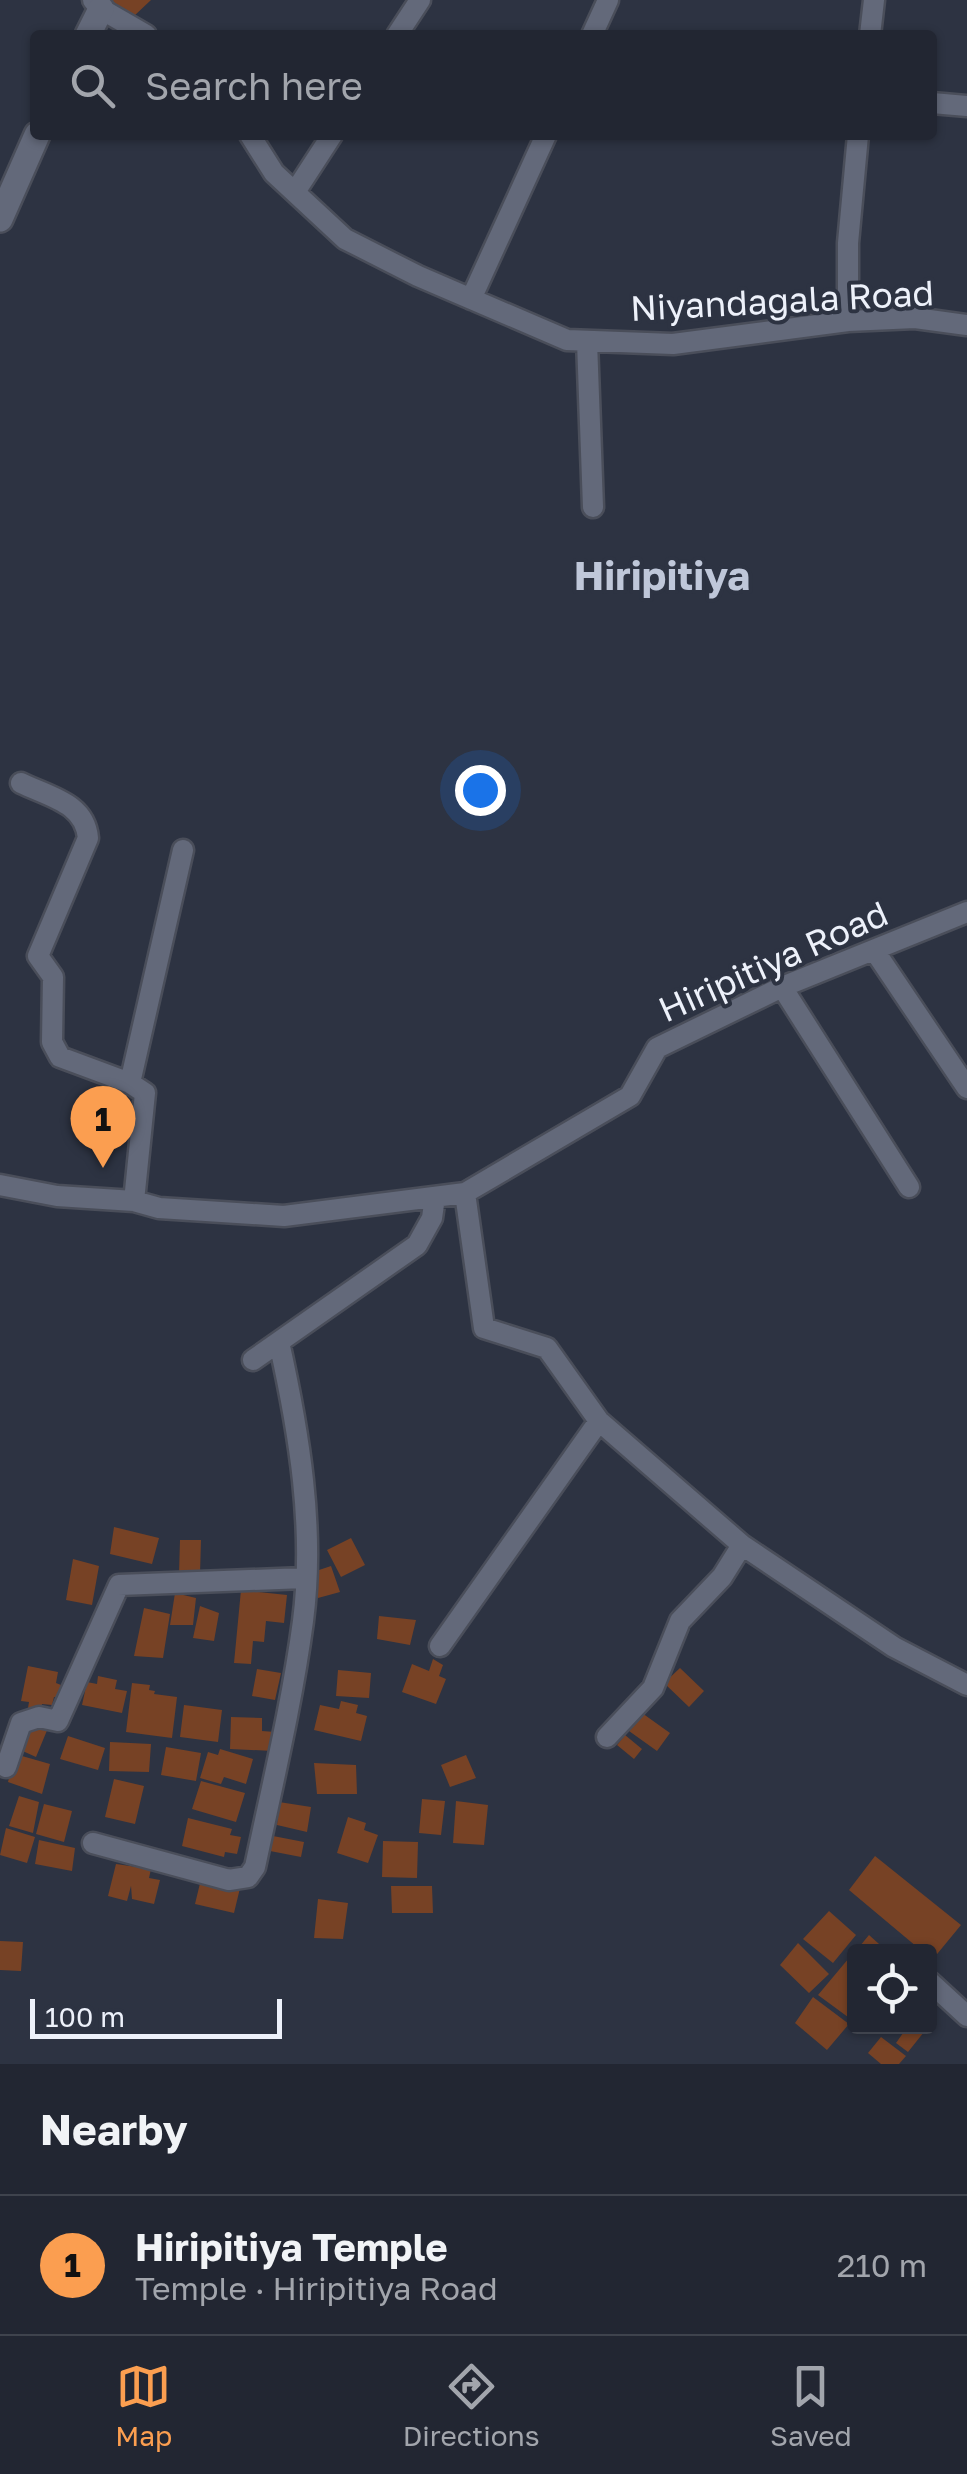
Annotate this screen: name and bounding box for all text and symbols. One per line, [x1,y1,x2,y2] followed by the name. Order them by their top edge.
[30,30,937,140] search box
[65,58,120,113] icon: search
[145,63,363,108] text: Search here
[629,271,935,329] street label: Niyandagala Road
[574,551,750,599] district label: Hiripitiya
[455,765,506,816] your location
[652,892,894,1030] street label: Hiripitiya Road
[70,1086,136,1168] pin: 1
[847,1944,937,2034] map controls
[847,1944,937,2034] button: locate
[30,1994,282,2038] scale bar
[45,2000,125,2033] text: 100 m
[40,2104,188,2154] text: Nearby
[135,2224,448,2269] text: Hiripitiya Temple
[64,2246,81,2284] text: 1
[837,2246,927,2284] text: 210 m
[135,2269,498,2307] text: Temple · Hiripitiya Road
[115,2359,172,2452] tab: Map
[403,2359,540,2452] tab: Directions
[770,2359,852,2452] tab: Saved

